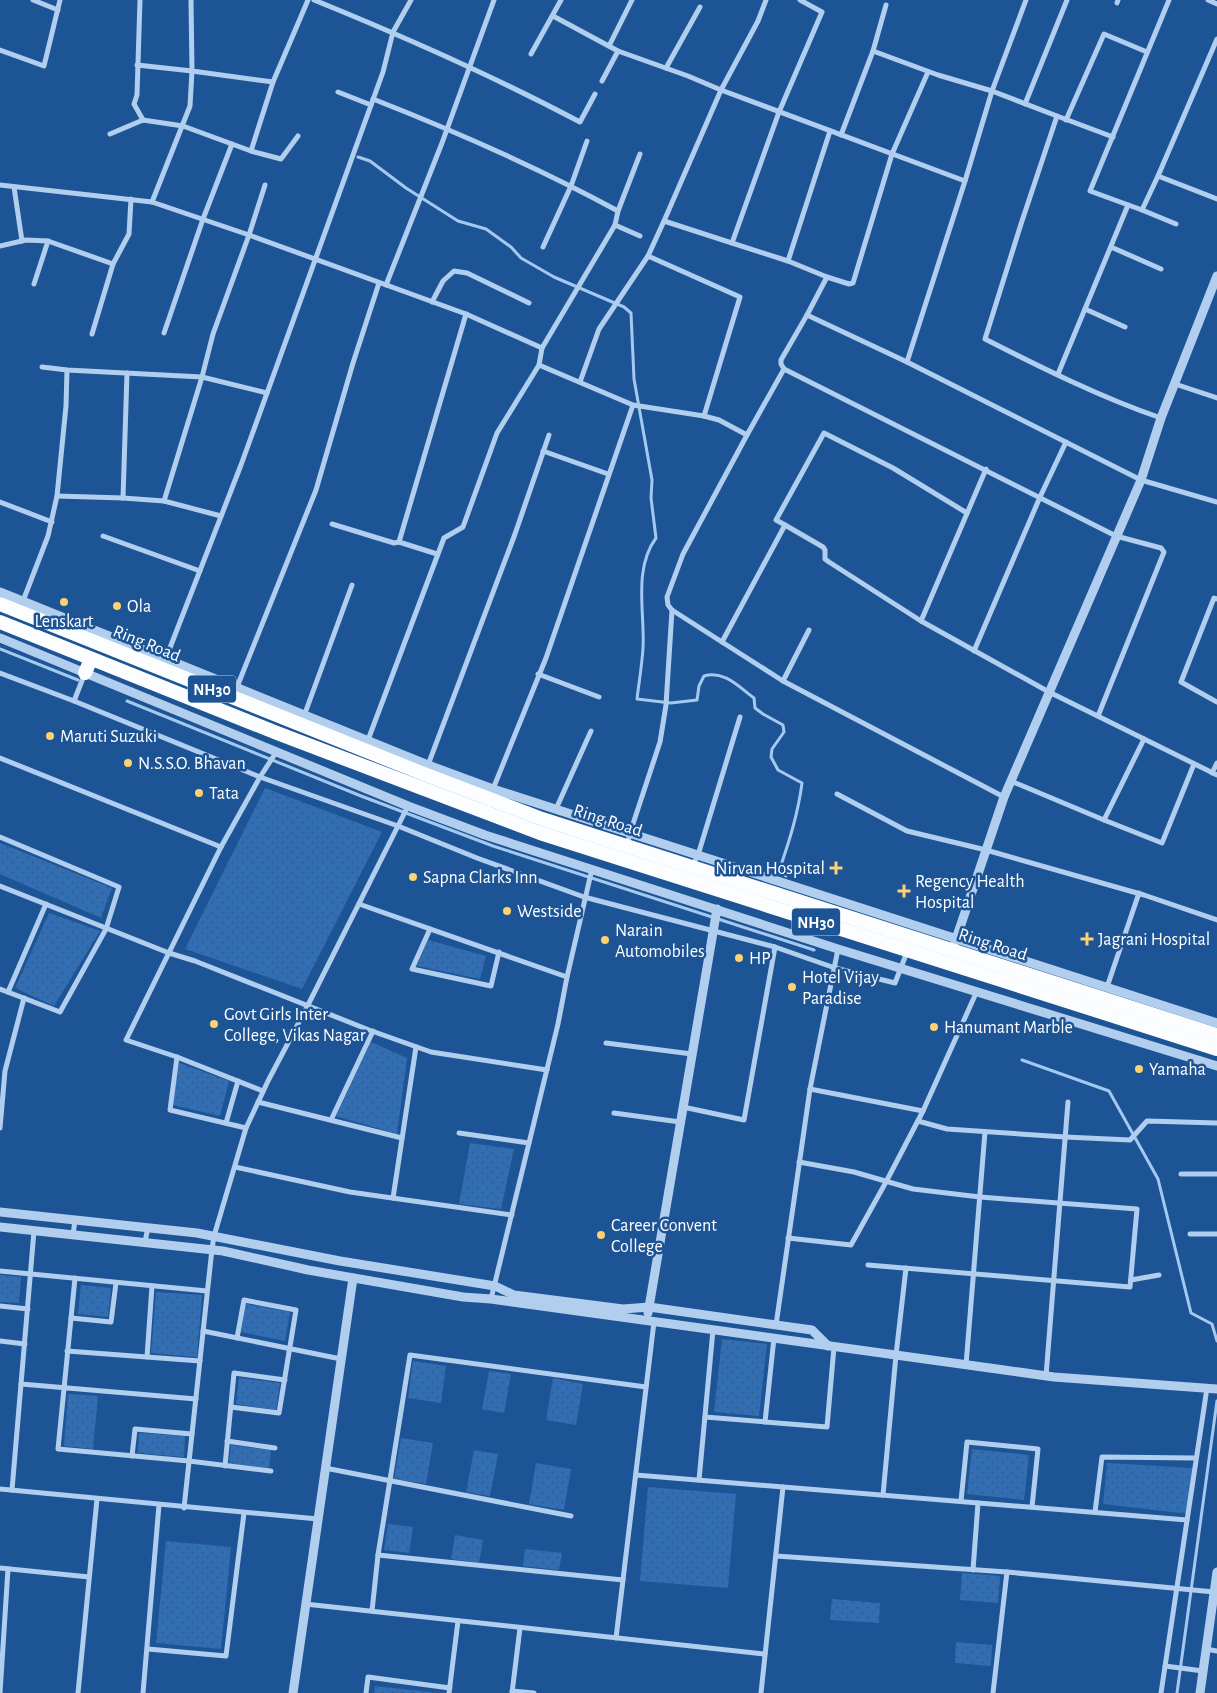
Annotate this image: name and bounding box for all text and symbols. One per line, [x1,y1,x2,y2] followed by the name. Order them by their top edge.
[58,596,70,608] marker: Lenskart
[127,598,151,616] place label: Ola
[111,600,123,612] marker: Ola
[34,613,94,631] place label: Lenskart
[110,622,183,666] street label: Ring Road
[188,676,236,702] road number: NH30
[60,728,157,746] place label: Maruti Suzuki
[44,730,56,742] marker: Maruti Suzuki
[138,755,246,773] place label: N.S.S.O. Bhavan
[122,757,134,769] marker: N.S.S.O. Bhavan
[209,785,239,803] place label: Tata
[193,787,205,799] marker: Tata
[571,801,644,841] street label: Ring Road
[715,860,825,878] place label: Nirvan Hospital
[829,861,843,875] marker: Nirvan Hospital
[423,869,538,887] place label: Sapna Clarks Inn
[407,871,419,883] marker: Sapna Clarks Inn
[915,873,1025,912] place label: Regency Health Hospital
[897,884,911,898] marker: Regency Health Hospital
[517,903,582,921] place label: Westside
[501,905,513,917] marker: Westside
[792,909,840,936] road number: NH30
[615,922,705,961] place label: Narain Automobiles
[956,925,1029,965] street label: Ring Road
[1098,931,1210,949] place label: Jagrani Hospital
[1080,932,1094,946] marker: Jagrani Hospital
[599,934,611,946] marker: Narain Automobiles
[749,950,771,968] place label: HP
[733,952,745,964] marker: HP
[802,969,879,1008] place label: Hotel Vijay Paradise
[786,981,798,993] marker: Hotel Vijay Paradise
[224,1006,366,1045] place label: Govt Girls Inter College, Vikas Nagar
[208,1018,220,1030] marker: Govt Girls Inter College, Vikas Nagar
[944,1019,1073,1037] place label: Hanumant Marble
[928,1021,940,1033] marker: Hanumant Marble
[1149,1061,1206,1079] place label: Yamaha
[1133,1063,1145,1075] marker: Yamaha
[611,1217,717,1256] place label: Career Convent College
[595,1229,607,1241] marker: Career Convent College

